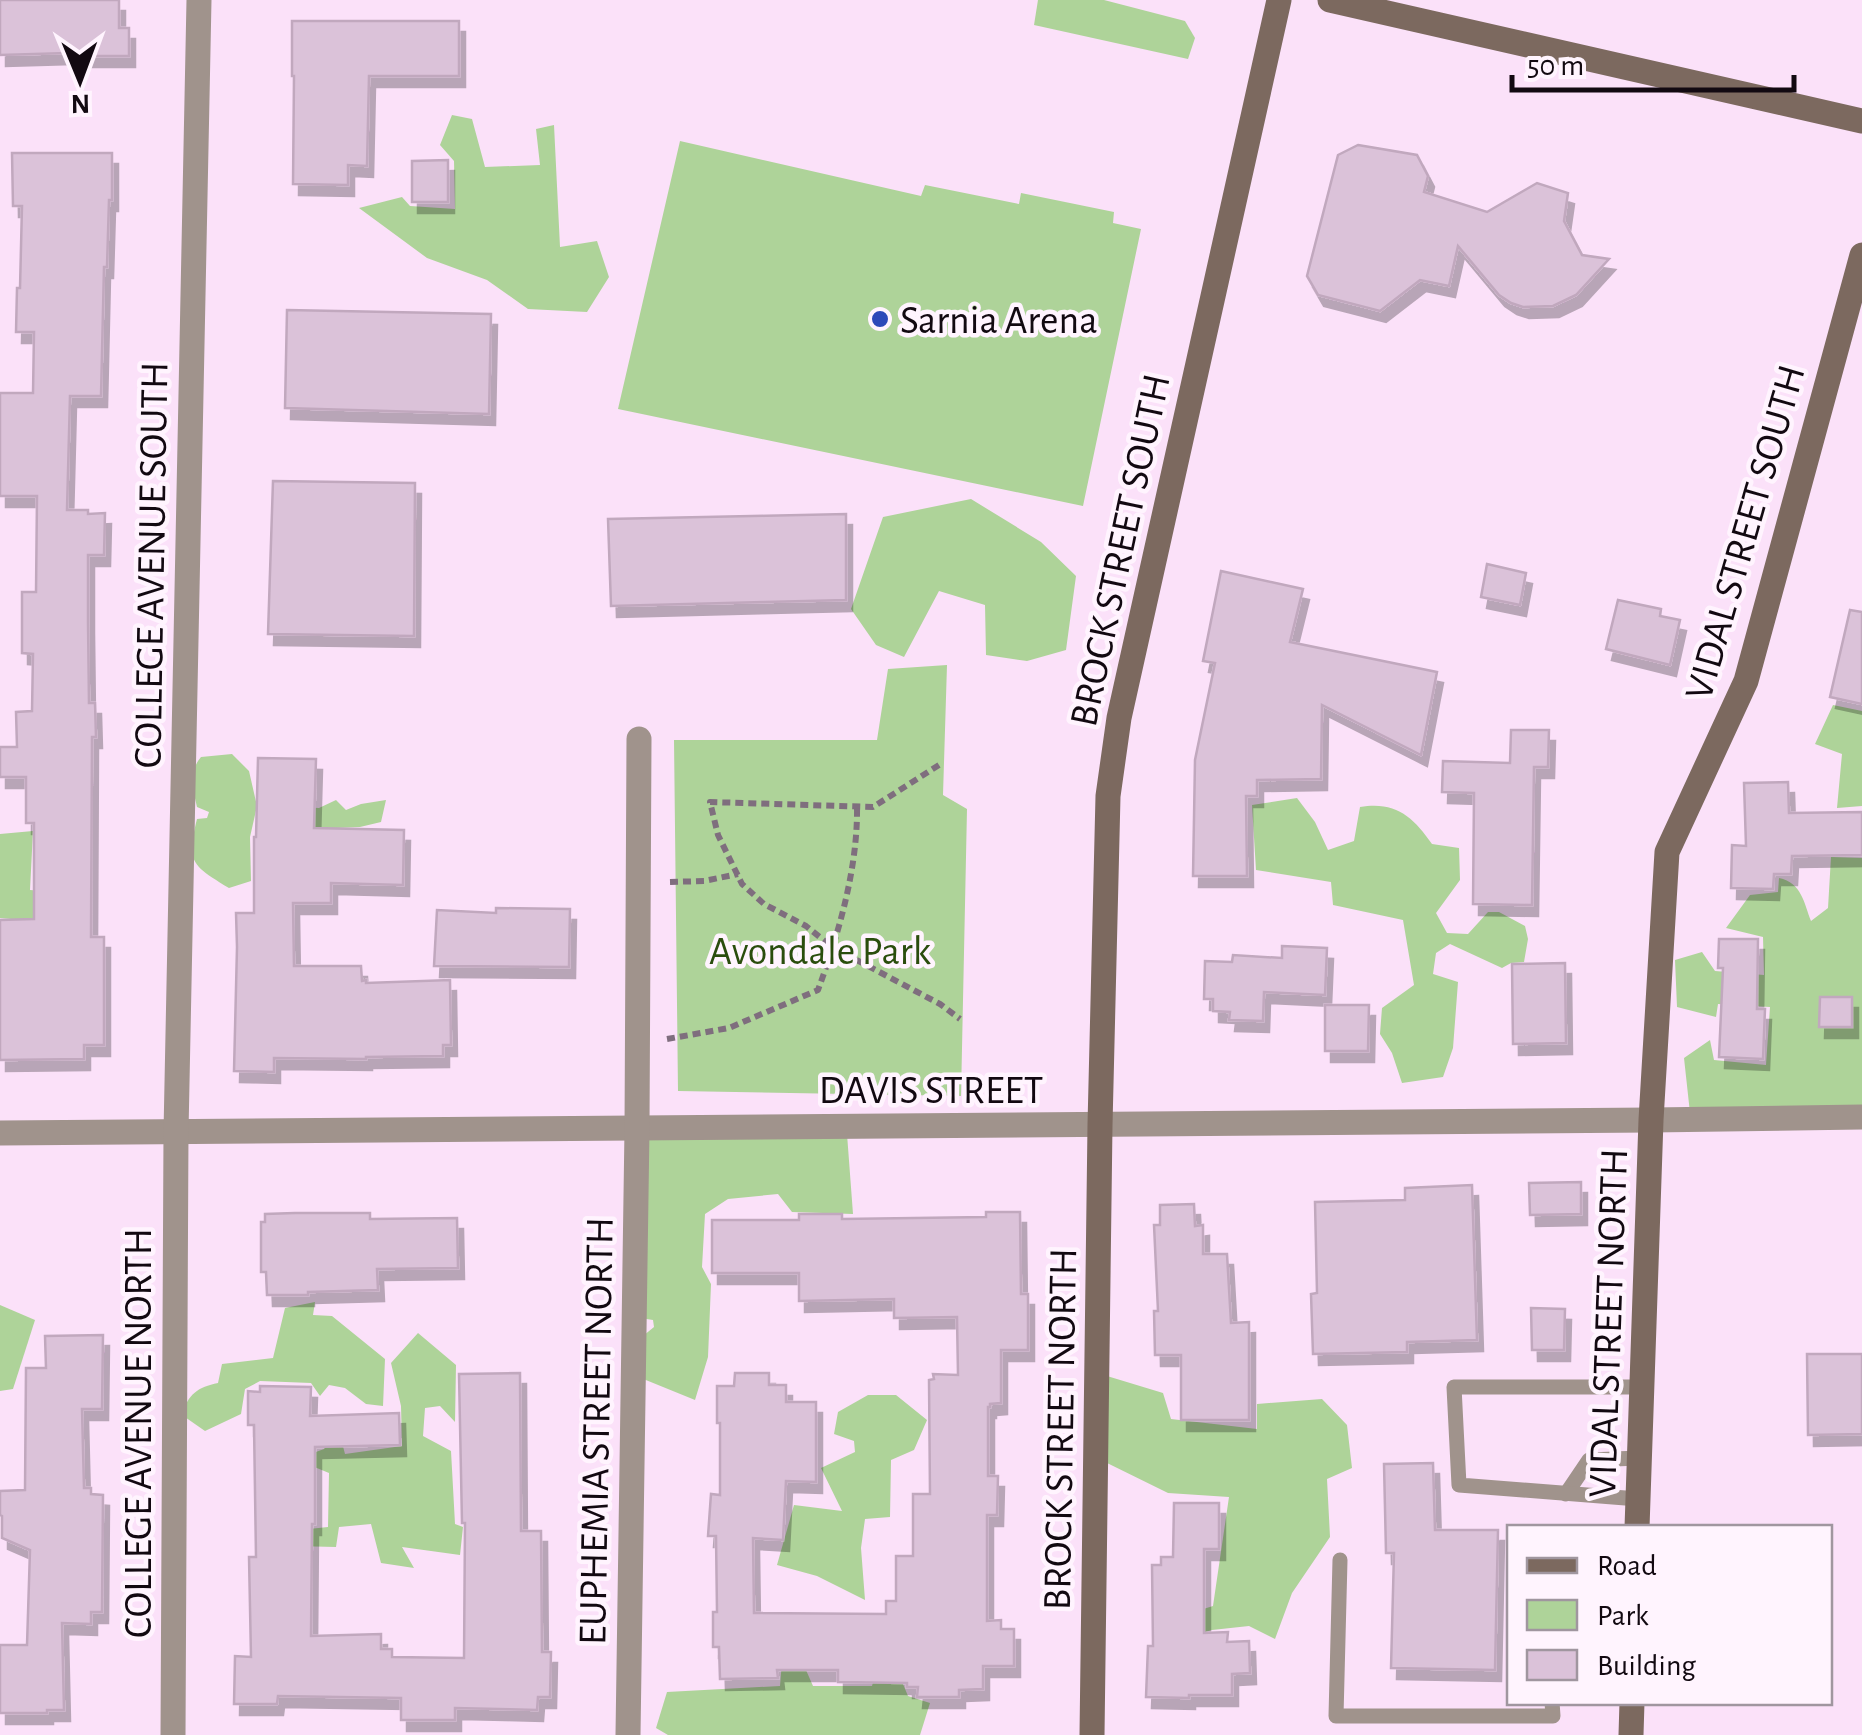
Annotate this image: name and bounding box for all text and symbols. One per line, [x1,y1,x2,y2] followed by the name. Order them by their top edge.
[30,30,130,130] north arrow
[1512,30,1794,92] scale bar
[1527,51,1584,81] text: 50 m
[70,89,90,117] text: N
[900,301,1098,341] place label: Sarnia Arena
[869,308,891,330] marker: Sarnia Arena
[128,361,176,769] street label: COLLEGE AVENUE SOUTH
[1679,361,1813,704] street label: VIDAL STREET SOUTH
[1064,371,1178,730] street label: BROCK STREET SOUTH
[709,932,931,972] park label: Avondale Park
[819,1071,1043,1111] street label: DAVIS STREET
[1583,1148,1635,1498] street label: VIDAL STREET NORTH
[573,1217,621,1645] street label: EUPHEMIA STREET NORTH
[119,1228,159,1638] street label: COLLEGE AVENUE NORTH
[1038,1247,1084,1611] street label: BROCK STREET NORTH
[1507,1525,1832,1705] legend
[1597,1551,1657,1581] text: Road
[1597,1601,1649,1631] text: Park
[1597,1651,1696,1681] text: Building

